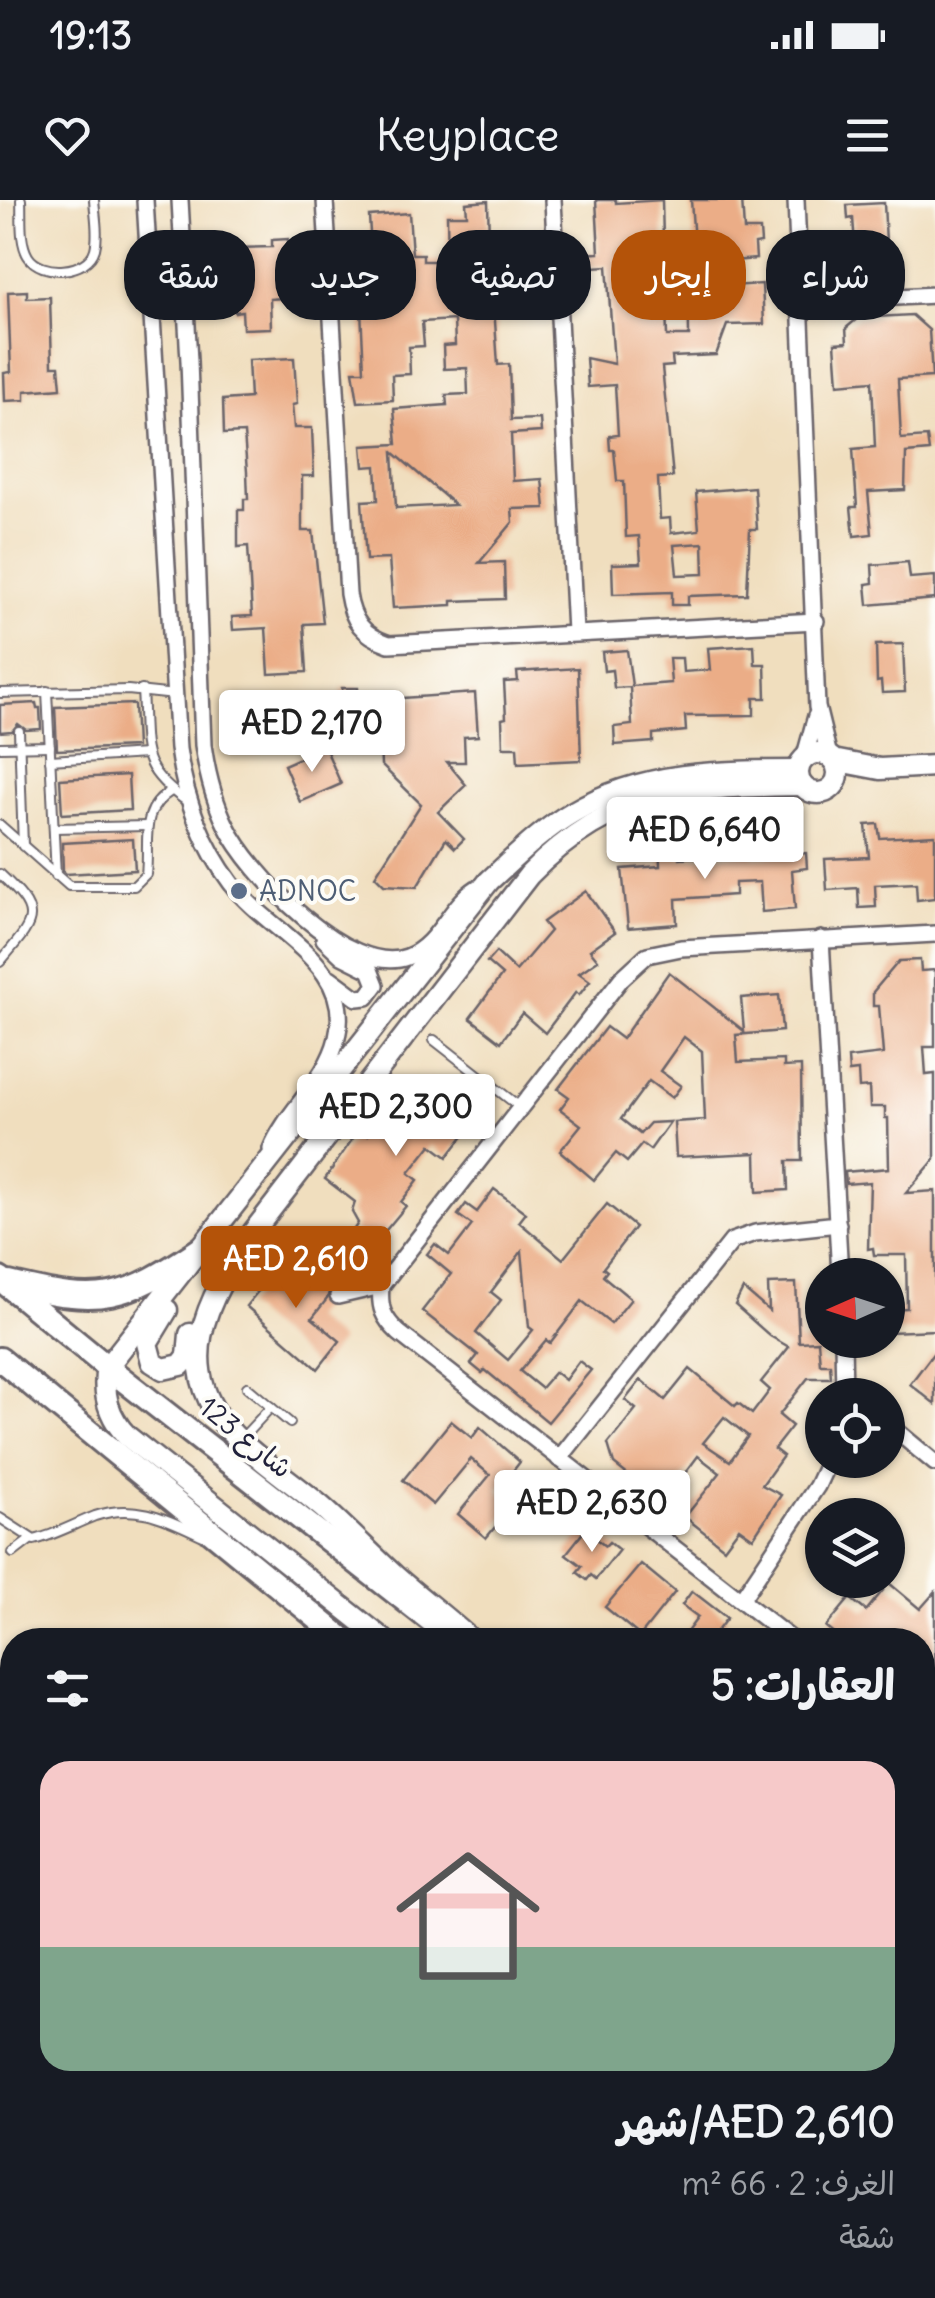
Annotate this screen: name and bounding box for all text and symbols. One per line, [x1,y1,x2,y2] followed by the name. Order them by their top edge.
[50,12,132,59] text: 19:13
[375,107,560,163] text: Keyplace
[40,108,95,163] icon: heart
[840,108,895,163] icon: menu
[124,230,255,320] chip: شقة
[275,230,416,320] chip: جديد
[436,230,591,320] chip: تصفية
[611,230,746,320] chip: إيجار
[766,230,905,320] chip: شراء
[198,690,426,775] pin: AED 2,170
[241,702,383,743] text: AED 2,170
[591,797,819,882] pin: AED 6,640
[629,809,781,850] text: AED 6,640
[259,873,356,909] place label: ADNOC
[228,880,250,902] marker: ADNOC
[282,1074,510,1159] pin: AED 2,300
[319,1086,473,1127] text: AED 2,300
[182,1226,410,1311] pin: AED 2,610
[223,1238,369,1279] text: AED 2,610
[805,1258,905,1358] north arrow
[805,1258,905,1598] map controls
[805,1378,905,1478] button: locate
[191,1389,300,1487] street label: شارع 123
[478,1470,706,1555] pin: AED 2,630
[516,1482,668,1523] text: AED 2,630
[805,1498,905,1598] button: layers
[711,1659,895,1711] text: العقارات: 5
[40,1661,95,1716] icon: filters
[378,1826,558,2006] icon: home
[618,2096,895,2148] text: AED 2,610/شهر
[682,2163,895,2204] text: الغرف: 2 · 66 m²
[839,2216,895,2257] text: شقة

